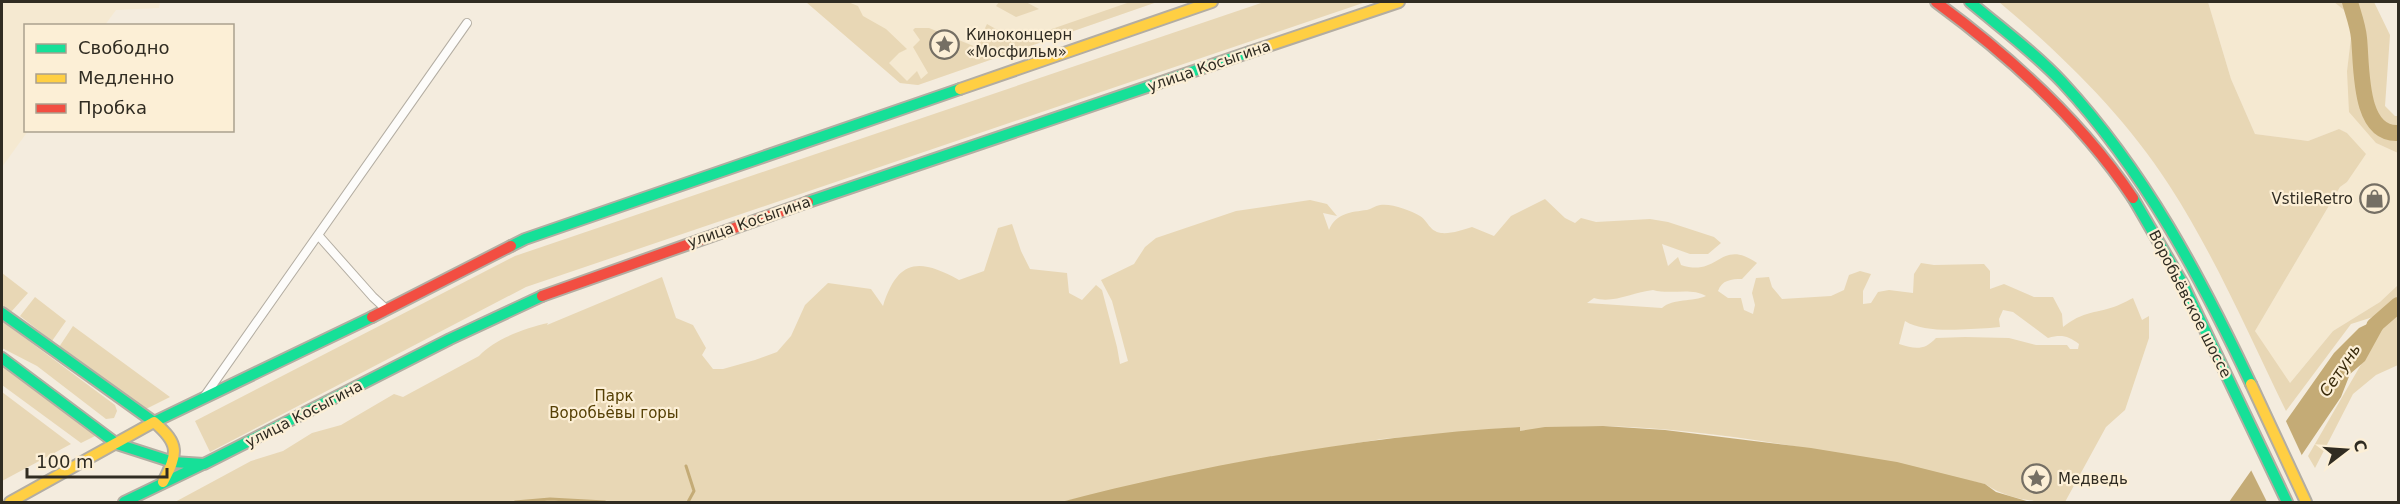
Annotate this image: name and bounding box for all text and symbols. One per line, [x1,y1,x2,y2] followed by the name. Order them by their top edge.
[24,24,234,132] legend
[966,26,1072,61] place label: Киноконцерн «Мосфильм»
[929,28,961,60] place icon: Киноконцерн «Мосфильм»
[78,37,170,58] text: Свободно
[1145,37,1273,95] street label: улица Косыгина
[78,67,174,88] text: Медленно
[78,97,147,118] text: Пробка
[2358,183,2390,215] shop icon: VstileRetro
[2272,190,2353,208] place label: VstileRetro
[685,193,813,251] street label: улица Косыгина
[2145,227,2235,381] street label: Воробьёвское шоссе
[2315,340,2365,400] water label: Сетунь
[242,377,366,451] street label: улица Косыгина
[549,387,679,422] park label: Парк Воробьёвы горы
[2316,420,2376,480] north arrow
[2349,437,2371,454] text: С
[27,441,166,479] scale bar
[36,451,94,472] text: 100 m
[2021,463,2053,495] place icon: Медведь
[2058,470,2128,488] place label: Медведь

